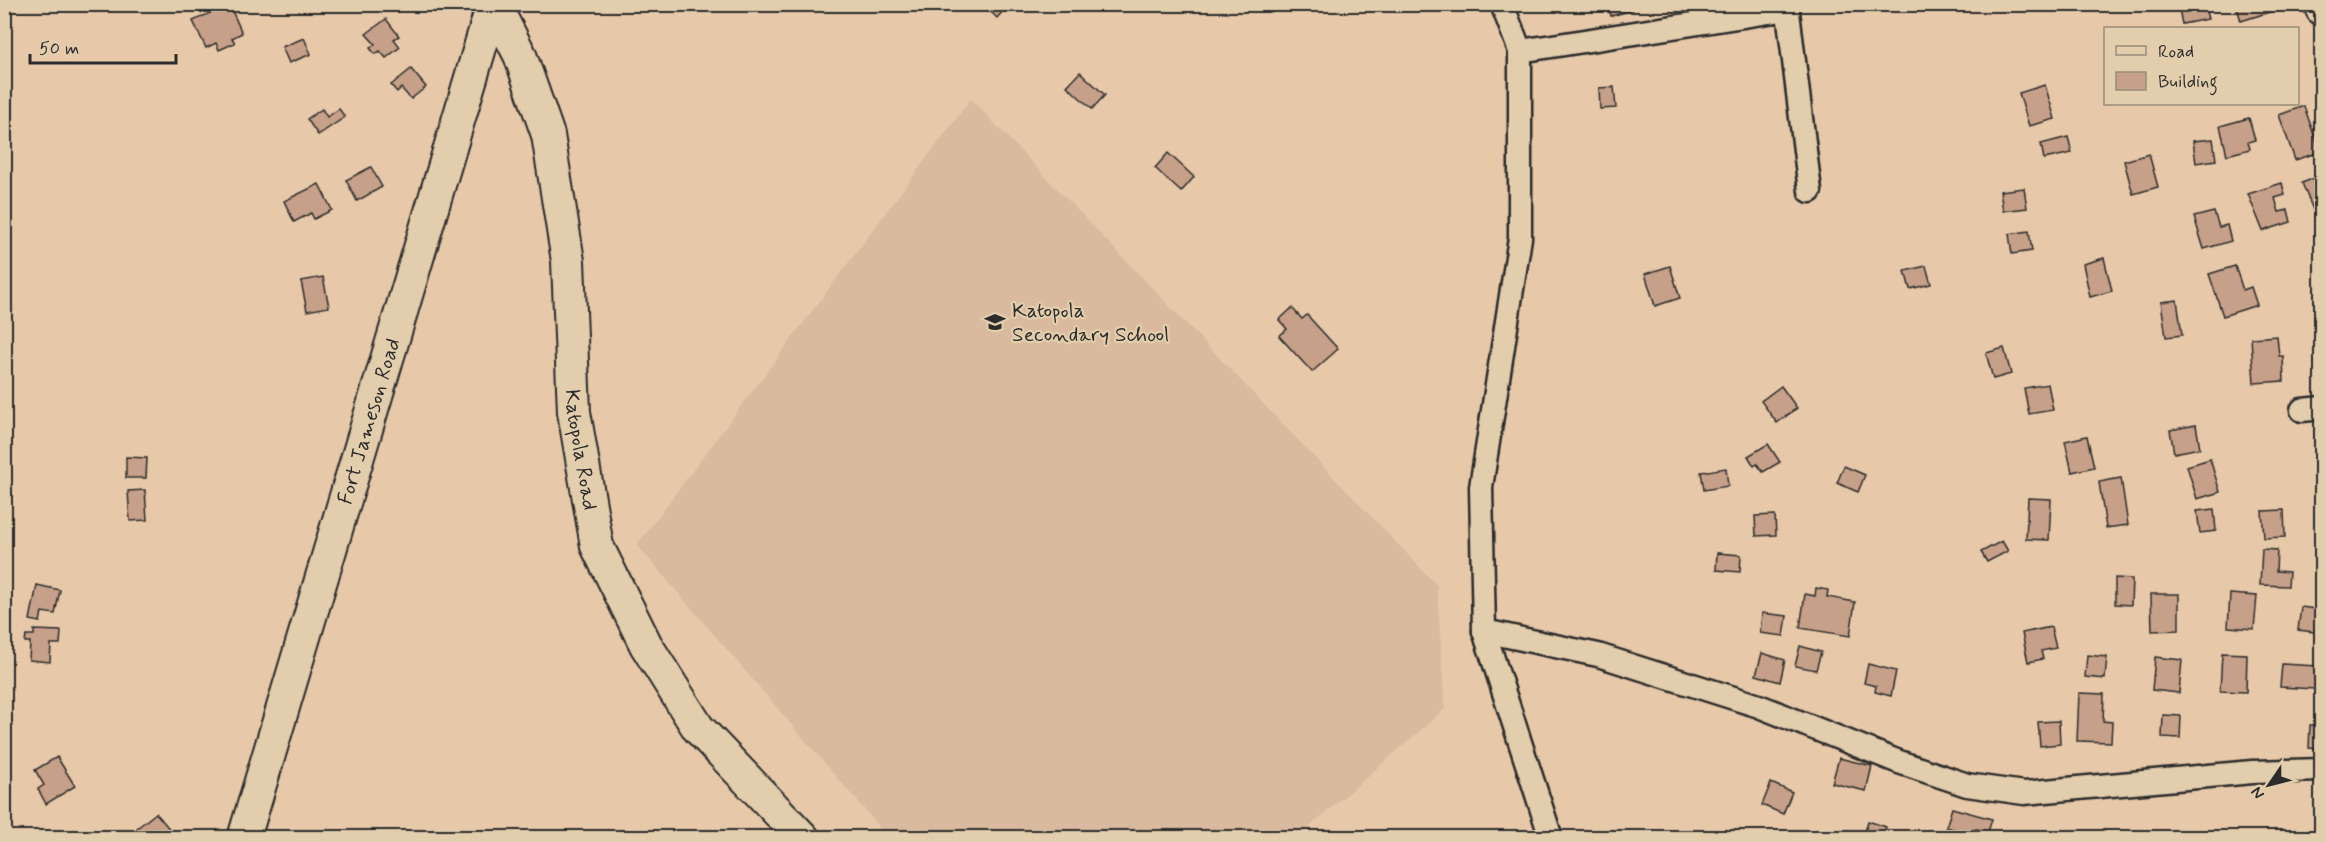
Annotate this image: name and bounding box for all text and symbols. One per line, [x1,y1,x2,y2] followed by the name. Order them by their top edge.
[30,27,176,65] scale bar
[2104,27,2299,105] legend
[39,37,79,61] text: 50 m
[2158,40,2194,64] text: Road
[2158,70,2218,96] text: Building
[1012,297,1169,349] place label: Katopola Secondary School
[983,310,1007,334] school or university icon: Katopola Secondary School
[331,335,407,508] street label: Fort Jameson Road
[558,389,604,512] street label: Katopola Road
[2239,755,2299,815] north arrow
[2246,782,2270,803] text: N

